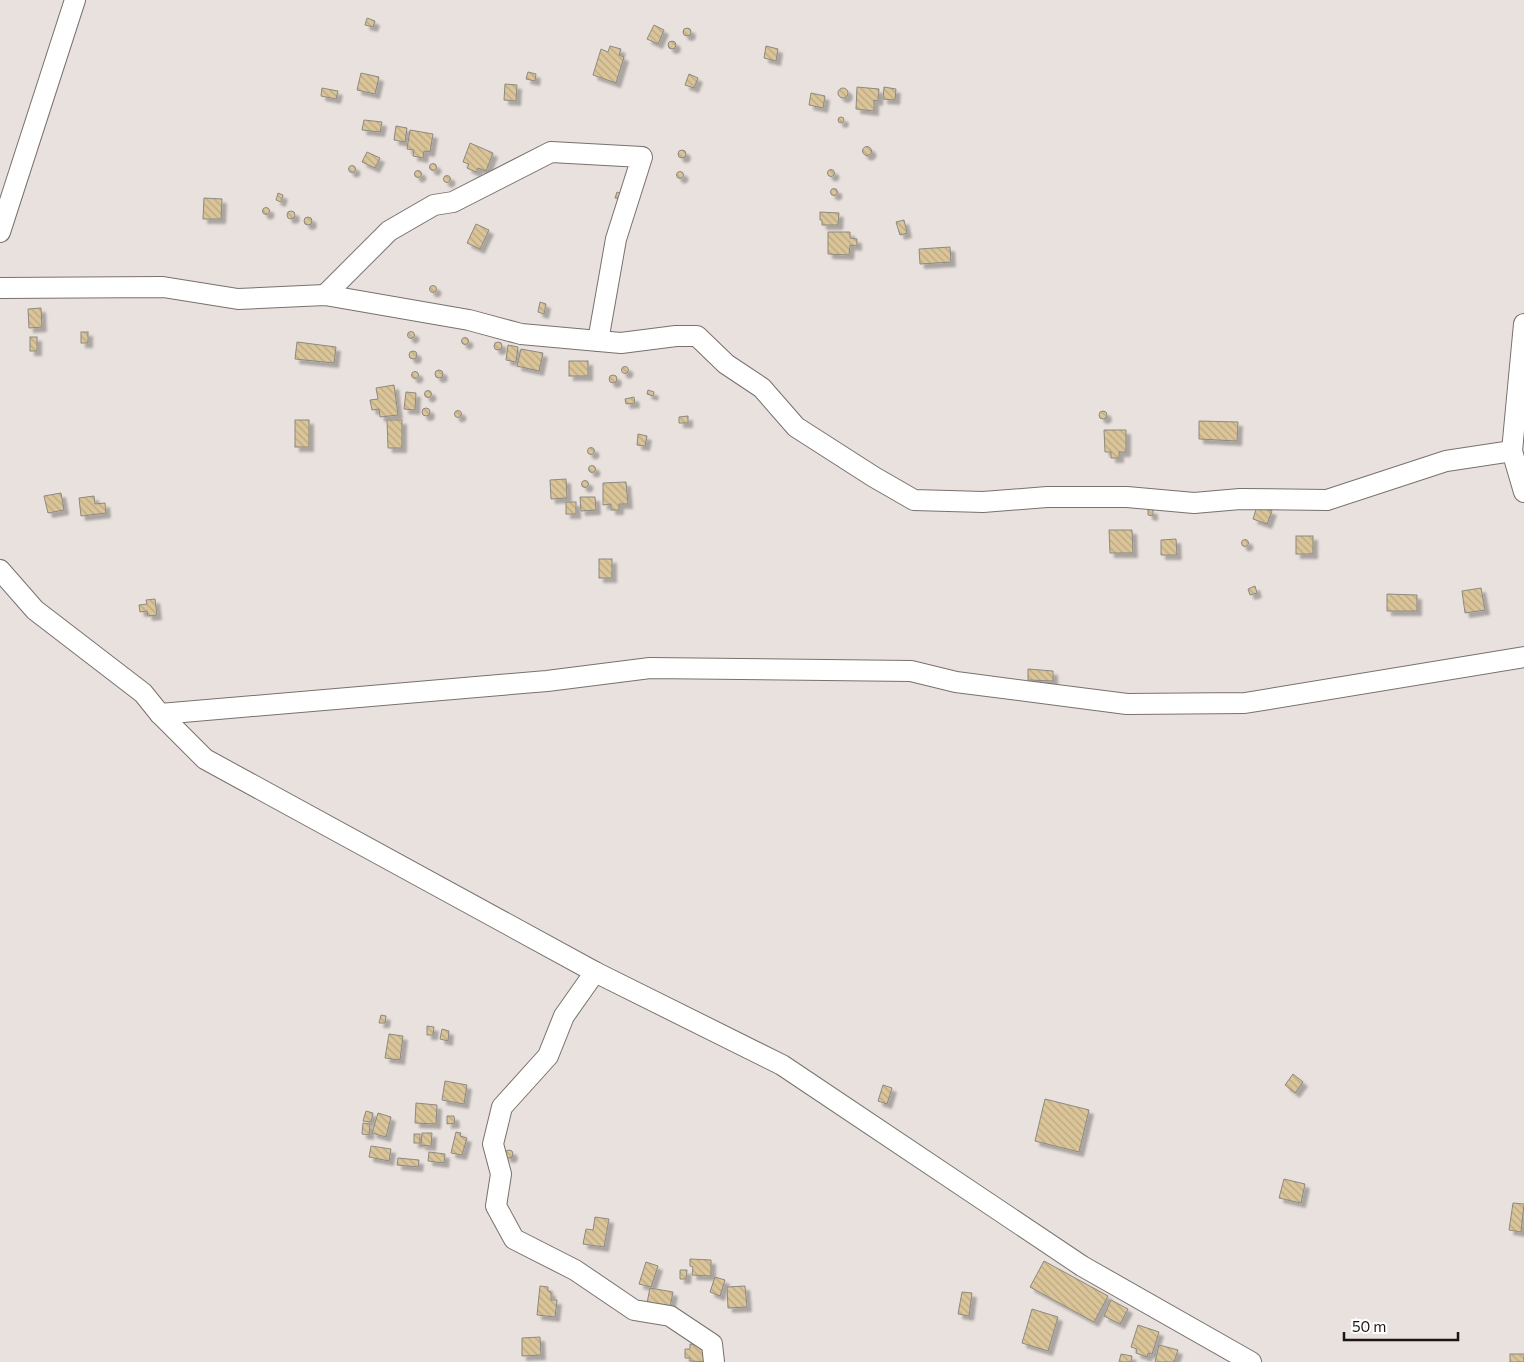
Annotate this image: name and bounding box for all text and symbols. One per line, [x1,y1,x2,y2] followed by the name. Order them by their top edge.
[1344,1310,1458,1342] scale bar
[1352,1317,1386,1335] text: 50 m

